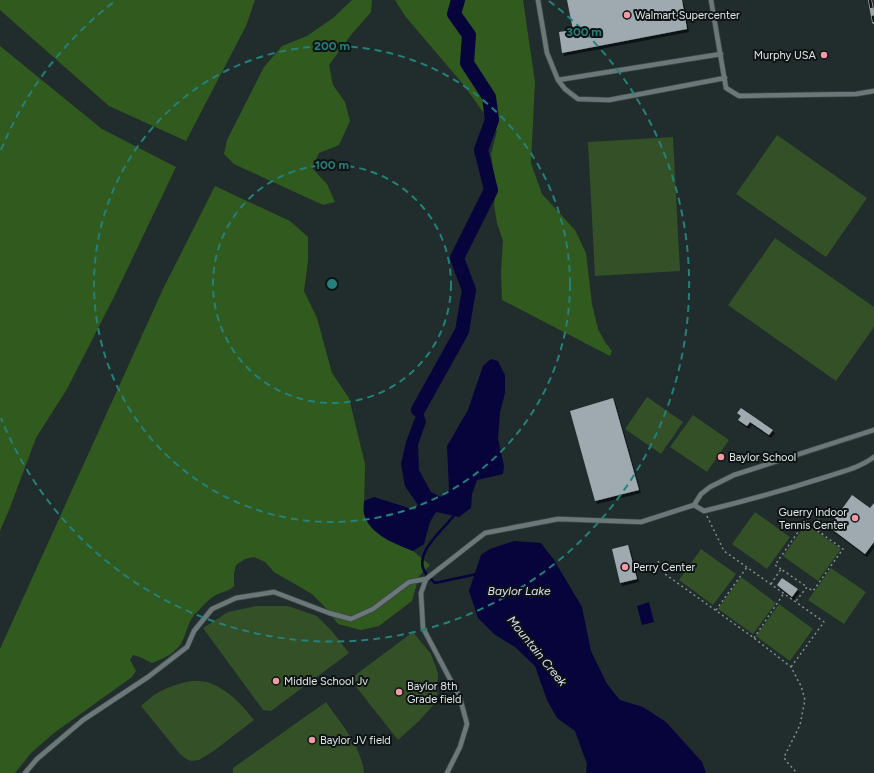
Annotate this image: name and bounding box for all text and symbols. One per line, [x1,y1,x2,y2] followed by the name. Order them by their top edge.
[635,9,740,22] place label: Walmart Supercenter
[622,10,632,20] marker: Walmart Supercenter
[566,25,602,39] text: 300 m
[314,39,350,53] text: 200 m
[754,49,817,62] place label: Murphy USA
[819,50,829,60] marker: Murphy USA
[315,158,349,172] text: 100 m
[325,277,339,291] centre of rings
[729,451,796,464] place label: Baylor School
[716,452,726,462] marker: Baylor School
[779,506,847,532] place label: Guerry Indoor Tennis Center
[850,513,860,523] marker: Guerry Indoor Tennis Center
[633,561,695,574] place label: Perry Center
[620,562,630,572] marker: Perry Center
[488,584,551,598] water label: Baylor Lake
[504,613,570,690] water label: Mountain Creek
[284,675,368,688] place label: Middle School Jv
[271,676,281,686] marker: Middle School Jv
[407,680,461,706] place label: Baylor 8th Grade field
[394,687,404,697] marker: Baylor 8th Grade field
[320,734,391,747] place label: Baylor JV field
[307,735,317,745] marker: Baylor JV field

